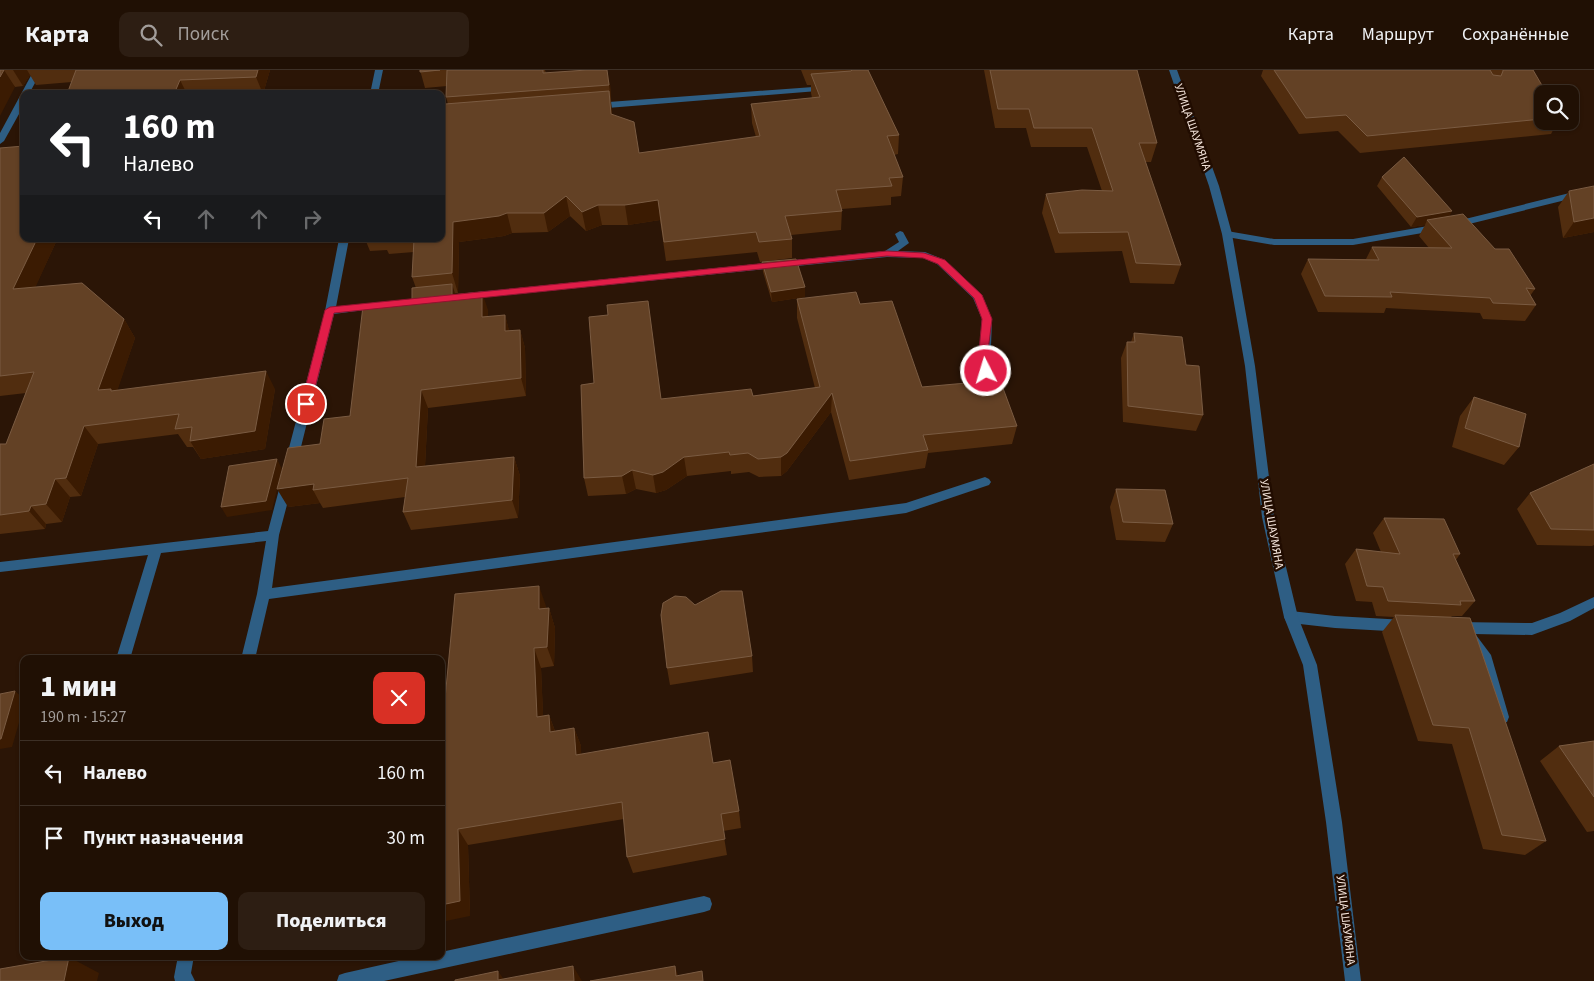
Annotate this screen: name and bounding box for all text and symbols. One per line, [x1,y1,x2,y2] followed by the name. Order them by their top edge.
[119,12,469,57] search box
[25,17,89,52] text: Карта
[137,21,165,49] icon: search
[177,21,229,48] text: Поиск
[1288,22,1334,47] text: Карта
[1362,22,1434,47] text: Маршрут
[1462,22,1569,47] text: Сохранённые
[1170,81,1215,173] street label: УЛИЦА ШАУМЯНА
[1534,85,1579,130] map controls
[1534,85,1579,130] button: search
[123,102,215,152] text: 160 m
[40,110,105,175] icon: left
[123,148,194,180] text: Налево
[139,205,167,233] icon: left
[192,205,220,233] icon: ahead
[245,205,273,233] icon: ahead
[298,205,326,233] icon: right
[959,344,1011,396] position arrow
[285,383,327,425] pin
[292,390,320,418] icon: arrive
[1255,478,1288,571] street label: УЛИЦА ШАУМЯНА
[40,665,117,708] text: 1 мин
[373,672,425,724] button: close
[40,706,127,728] text: 190 m · 15:27
[40,759,68,787] icon: left
[83,760,147,787] text: Налево
[377,760,425,787] text: 160 m
[40,824,68,852] icon: arrive
[83,825,244,852] text: Пункт назначения
[387,825,425,852] text: 30 m
[1332,874,1360,967] street label: УЛИЦА ШАУМЯНА
[40,892,228,950] button: Выход
[238,892,425,950] button: Поделиться

